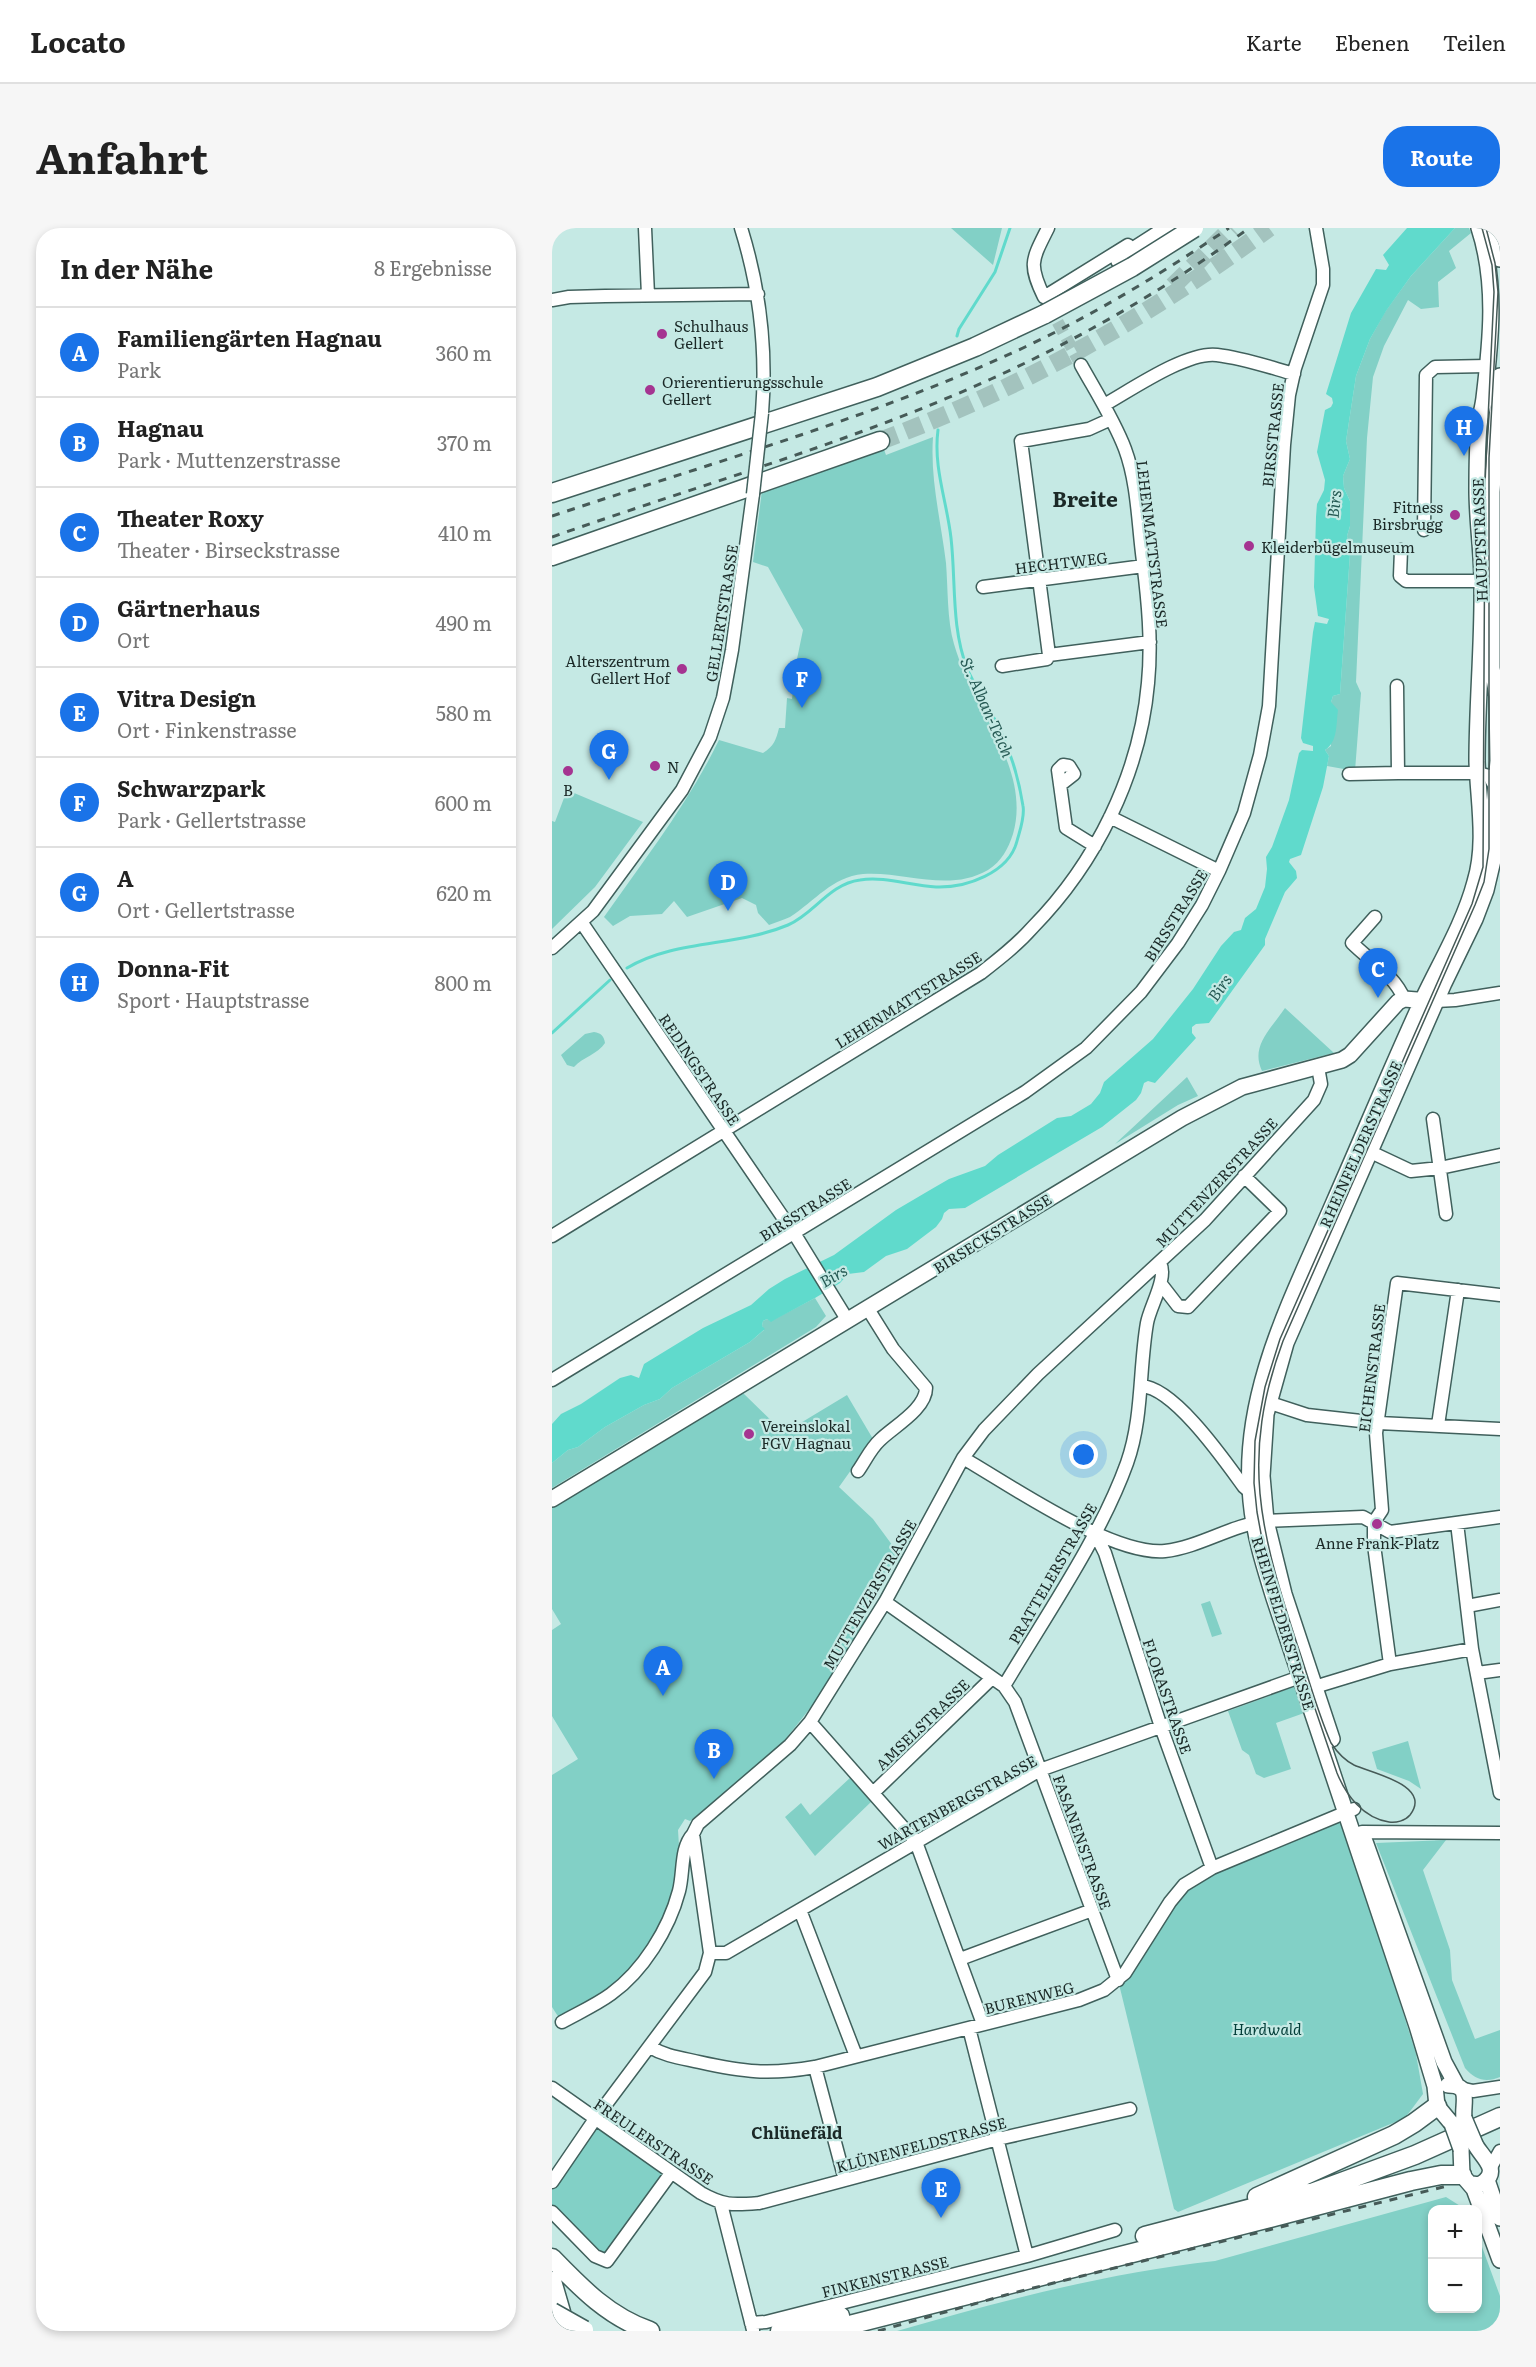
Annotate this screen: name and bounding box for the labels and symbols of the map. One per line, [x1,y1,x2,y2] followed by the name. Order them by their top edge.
[674,314,749,354] place label: Schulhaus Gellert
[655,327,669,341] marker: Schulhaus Gellert
[662,370,823,410] place label: Orierentierungsschule Gellert
[1255,382,1289,488] street label: BIRSSTRASSE
[643,383,657,397] marker: Orierentierungsschule Gellert
[1444,406,1484,456] pin: H
[1131,459,1175,629] street label: LEHENMATTSTRASSE
[1465,478,1493,602] street label: HAUPTSTRASSE
[1052,482,1118,513] district label: Breite
[1320,489,1346,519] water label: Birs
[1372,495,1444,535] place label: Fitness Birsbrugg
[1448,508,1462,522] marker: Fitness Birsbrugg
[1261,535,1415,558] place label: Kleiderbügelmuseum
[1242,539,1256,553] marker: Kleiderbügelmuseum
[699,543,743,683] street label: GELLERTSTRASSE
[1013,545,1109,579] street label: HECHTWEG
[565,649,671,689] place label: Alterszentrum Gellert Hof
[955,653,1021,761] water label: St. Alban-Teich
[782,658,822,708] pin: F
[675,662,689,676] marker: Alterszentrum Gellert Hof
[590,730,628,780] pin: G
[667,755,680,778] place label: N
[648,759,662,773] marker: N
[561,764,575,778] marker: B
[563,778,573,801] place label: B
[708,862,747,911] pin: D
[1137,864,1213,966] street label: BIRSSTRASSE
[830,944,986,1054] street label: LEHENMATTSTRASSE
[1358,948,1398,998] pin: C
[1201,968,1237,1006] water label: Birs
[654,1008,746,1130] street label: REDINGSTRASSE
[1313,1057,1407,1231] street label: RHEINFELDERSTRASSE
[1149,1112,1283,1252] street label: MUTTENZERSTRASSE
[754,1171,856,1247] street label: BIRSSTRASSE
[928,1187,1056,1279] street label: BIRSECKSTRASSE
[815,1258,851,1292] water label: Birs
[1352,1302,1390,1434] street label: EICHENSTRASSE
[761,1414,852,1454] place label: Vereinslokal FGV Hagnau
[742,1427,756,1441] marker: Vereinslokal FGV Hagnau
[1069,1440,1098,1469] your location
[1002,1498,1102,1648] street label: PRATTELERSTRASSE
[816,1514,922,1674] street label: MUTTENZERSTRASSE
[1370,1517,1384,1531] marker: Anne Frank-Platz
[1315,1531,1439,1554] place label: Anne Frank-Platz
[1247,1533,1321,1713] street label: RHEINFELDERSTRASSE
[1137,1635,1199,1757] street label: FLORASTRASSE
[644,1646,682,1696] pin: A
[870,1673,974,1775] street label: AMSELSTRASSE
[694,1730,734,1779] pin: B
[873,1749,1041,1855] street label: WARTENBERGSTRASSE
[1048,1771,1118,1913] street label: FASANENSTRASSE
[982,1975,1076,2019] street label: BURENWEG
[1232,2017,1302,2040] park label: Hardwald
[589,2092,719,2190] street label: FREULERSTRASSE
[833,2110,1009,2178] street label: KLÜNENFELDSTRASSE
[751,2120,843,2144] district label: Chlünefäld
[922,2168,960,2218] pin: E
[819,2249,951,2303] street label: FINKENSTRASSE

